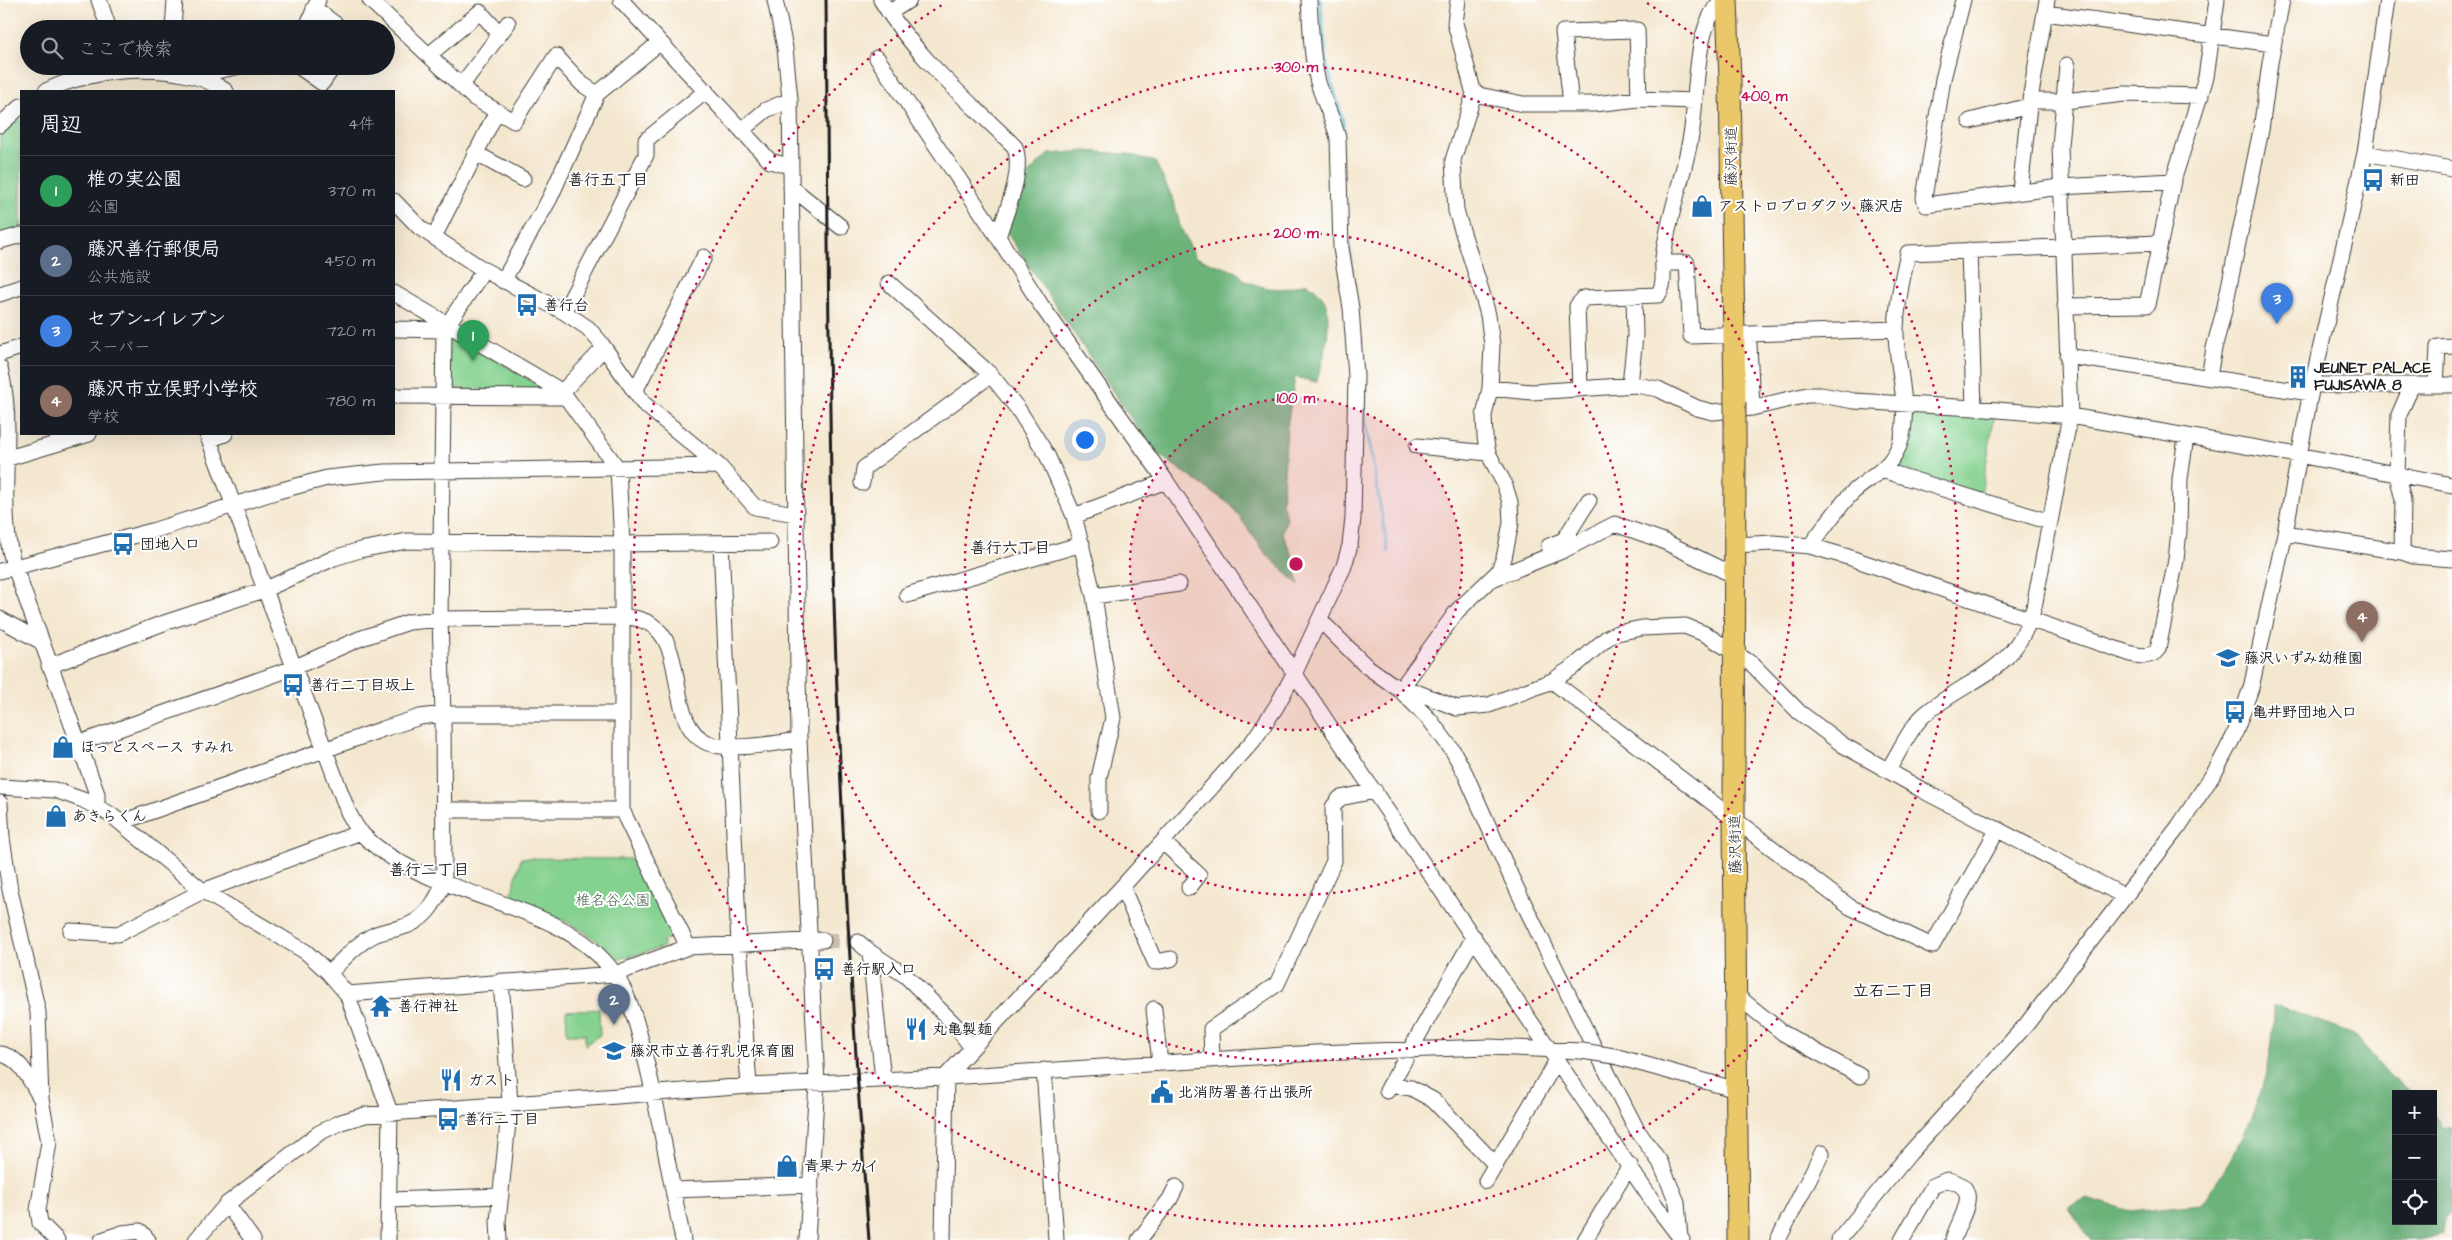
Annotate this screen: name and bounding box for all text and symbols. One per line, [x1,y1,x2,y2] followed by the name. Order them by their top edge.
[20,20,395,75] search box
[38,34,66,62] icon: search
[78,36,173,63] text: ここで検索
[1273,57,1318,78] text: 300 m
[1741,86,1788,107] text: 400 m
[40,110,82,139] text: 周辺
[348,113,375,135] text: 4件
[1721,126,1742,186] street label: 藤沢街道
[87,166,182,193] text: 椎の実公園
[2360,167,2386,193] bus stop icon: 新田
[568,169,648,191] district label: 善行五丁目
[2390,170,2420,191] place label: 新田
[55,180,57,202] text: 1
[328,180,375,202] text: 370 m
[1689,193,1715,219] shop icon: アストロプロダクツ 藤沢店
[87,196,119,218] text: 公園
[1718,196,1904,217] place label: アストロプロダクツ 藤沢店
[1272,223,1319,244] text: 200 m
[87,236,220,263] text: 藤沢善行郵便局
[51,250,61,272] text: 2
[324,250,375,272] text: 450 m
[87,266,151,288] text: 公共施設
[2261,283,2293,324] pin: 3
[514,292,540,318] bus stop icon: 善行台
[544,295,589,316] place label: 善行台
[87,306,226,333] text: セブン-イレブン
[52,320,60,342] text: 3
[327,320,375,342] text: 720 m
[457,320,489,361] pin: 1
[87,336,150,358] text: スーパー
[2313,358,2432,396] place label: JEUNET PALACE FUJISAWA 8
[2285,364,2311,390] building icon: JEUNET PALACE FUJISAWA 8
[87,376,258,403] text: 藤沢市立俣野小学校
[1277,388,1316,409] text: 100 m
[51,390,61,412] text: 4
[326,390,375,412] text: 780 m
[87,406,119,428] text: 学校
[1072,427,1098,453] your location
[110,531,136,557] bus stop icon: 団地入口
[140,534,200,555] place label: 団地入口
[970,537,1050,559] district label: 善行六丁目
[1287,555,1305,573] centre of rings
[2346,601,2378,642] pin: 4
[2215,645,2241,671] school or university icon: 藤沢いずみ幼稚園
[2244,648,2363,669] place label: 藤沢いずみ幼稚園
[280,672,306,698] bus stop icon: 善行二丁目坂上
[310,675,415,696] place label: 善行二丁目坂上
[2222,699,2248,725] bus stop icon: 亀井野団地入口
[2252,702,2357,723] place label: 亀井野団地入口
[50,734,76,760] shop icon: ほっとスペース すみれ
[80,737,234,758] place label: ほっとスペース すみれ
[43,803,69,829] shop icon: あきらくん
[72,806,147,827] place label: あきらくん
[1724,814,1747,874] street label: 藤沢街道
[389,859,469,881] district label: 善行二丁目
[575,890,651,911] park label: 椎名谷公園
[811,956,837,982] bus stop icon: 善行駅入口
[841,959,916,980] place label: 善行駅入口
[1853,980,1933,1002] district label: 立石二丁目
[598,984,630,1025] pin: 2
[368,993,394,1019] temple icon: 善行神社
[398,996,458,1017] place label: 善行神社
[903,1016,929,1042] restaurant icon: 丸亀製麺
[932,1019,992,1040] place label: 丸亀製麺
[601,1038,627,1064] school or university icon: 藤沢市立善行乳児保育園
[630,1041,795,1062] place label: 藤沢市立善行乳児保育園
[438,1067,464,1093] restaurant icon: ガスト
[468,1070,515,1091] place label: ガスト
[1149,1079,1175,1105] public building icon: 北消防署善行出張所
[1178,1082,1313,1103] place label: 北消防署善行出張所
[2392,1090,2437,1225] map controls
[2392,1090,2437,1135] button: +
[435,1106,461,1132] bus stop icon: 善行二丁目
[464,1109,539,1130] place label: 善行二丁目
[2392,1135,2437,1180] button: −
[774,1153,800,1179] shop icon: 青果ナカイ
[804,1156,879,1177] place label: 青果ナカイ
[2392,1180,2437,1225] button: locate

